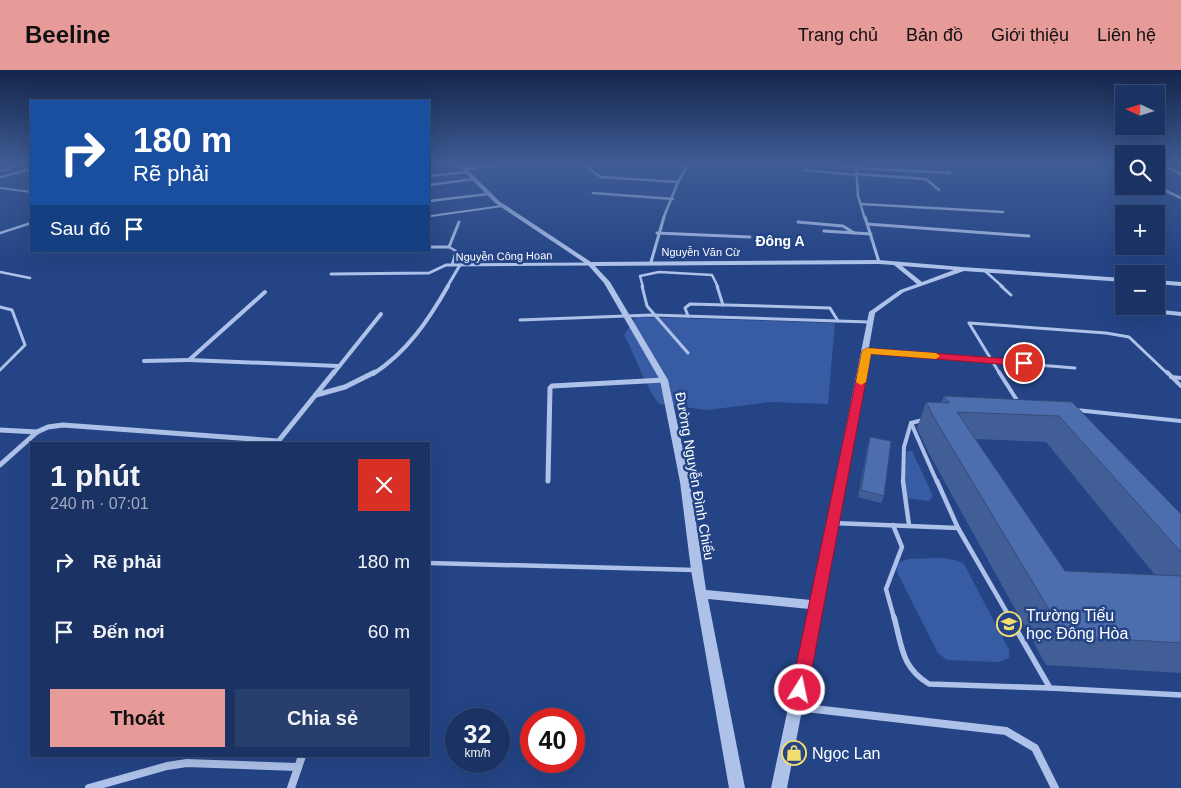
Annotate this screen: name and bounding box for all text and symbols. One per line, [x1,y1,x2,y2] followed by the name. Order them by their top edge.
[25,21,110,48] text: Beeline
[798,25,878,45] text: Trang chủ
[906,25,963,45] text: Bản đồ
[991,25,1069,45] text: Giới thiệu
[1097,25,1156,45] text: Liên hệ
[1115,85,1165,135] north arrow
[1115,85,1165,315] map controls
[50,120,115,185] icon: right
[133,120,232,159] text: 180 m
[1115,145,1165,195] button: search
[133,161,209,186] text: Rẽ phải
[1115,205,1165,255] button: +
[120,215,148,243] icon: arrive
[50,218,110,239] text: Sau đó
[755,233,805,249] district label: Đông A
[662,246,741,258] street label: Nguyễn Văn Cừ
[456,249,552,263] street label: Nguyễn Công Hoan
[1115,265,1165,315] button: −
[1003,342,1045,384] pin
[1010,349,1038,377] icon: arrive
[672,391,718,561] street label: Đường Nguyễn Đình Chiểu
[50,459,140,492] text: 1 phút
[358,459,410,511] button: close
[50,495,149,512] text: 240 m · 07:01
[50,548,78,576] icon: right
[93,551,162,572] text: Rẽ phải
[357,551,410,572] text: 180 m
[1026,607,1128,642] place label: Trường Tiểu học Đông Hòa
[996,611,1022,637] school or university icon: Trường Tiểu học Đông Hòa
[50,618,78,646] icon: arrive
[93,621,165,642] text: Đến nơi
[368,621,410,642] text: 60 m
[773,663,825,715] position arrow
[50,689,225,747] button: Thoát
[235,689,410,747] button: Chia sẻ
[520,708,585,773] speed limit sign: 40
[464,720,491,748] text: 32
[781,740,807,766] shop icon: Ngọc Lan
[812,745,881,762] place label: Ngọc Lan
[464,746,491,760] text: km/h

